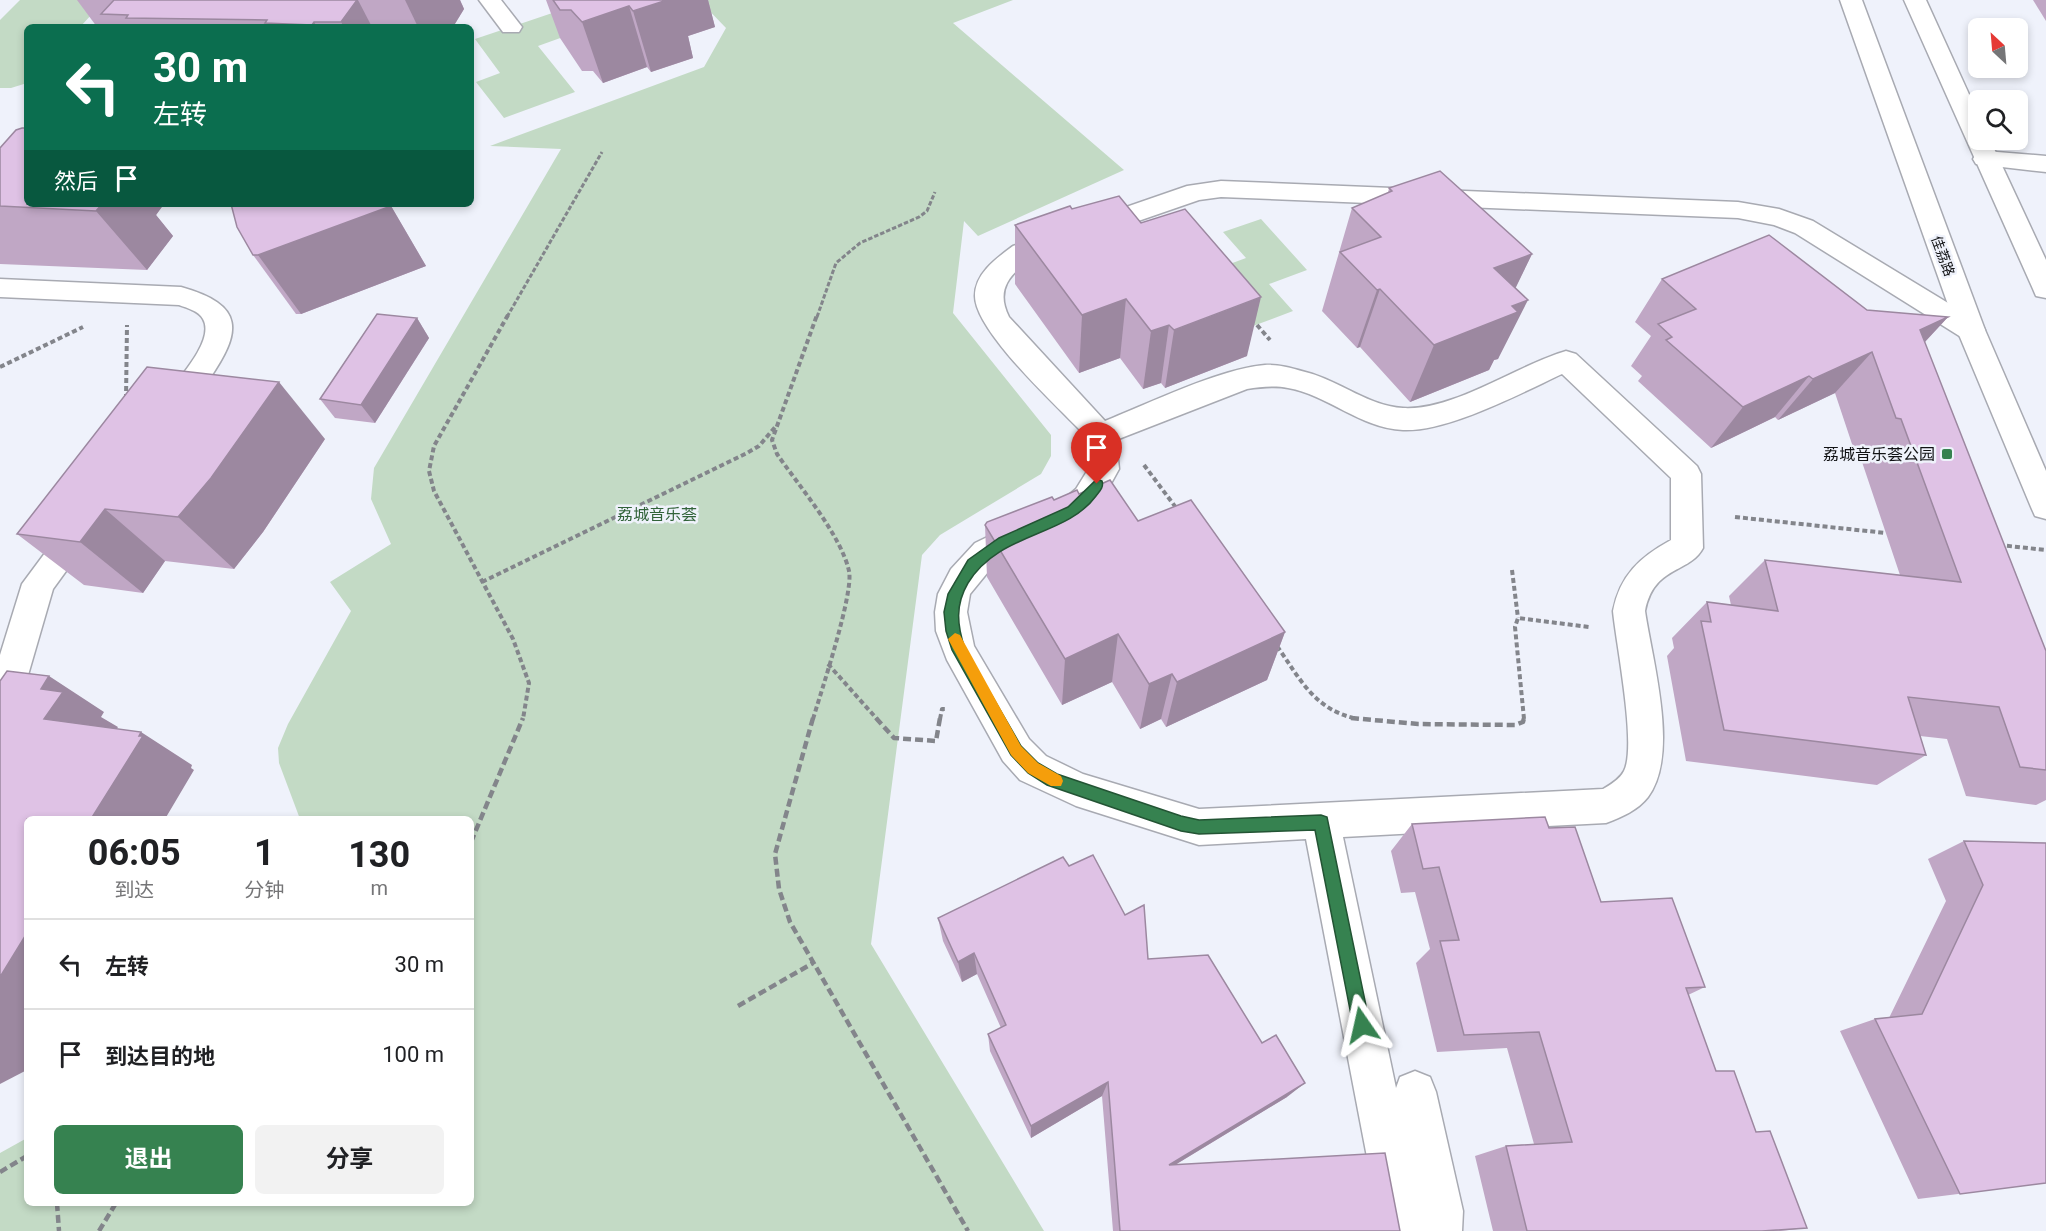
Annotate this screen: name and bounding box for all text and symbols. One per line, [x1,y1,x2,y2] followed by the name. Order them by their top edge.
[1968,18,2028,78] north arrow
[1968,18,2028,150] map controls
[153,43,248,92] text: 30 m
[54,48,132,126] icon: left
[1968,90,2028,150] button: search
[153,99,207,131] text: 左转
[110,162,143,195] icon: arrive
[54,169,98,194] text: 然后
[1928,234,1958,278] street label: 佳荔路
[1071,422,1122,484] pin
[1080,431,1113,464] icon: arrive
[1823,445,1935,464] place label: 荔城音乐荟公园
[1940,447,1954,461] marker: 荔城音乐荟公园
[617,505,697,524] park label: 荔城音乐荟
[88,832,181,874] text: 06:05
[254,832,275,874] text: 1
[348,834,410,876] text: 130
[370,876,388,900] text: m
[114,878,154,902] text: 到达
[244,878,284,902] text: 分钟
[54,948,87,981] icon: left
[395,952,444,977] text: 30 m
[105,954,149,979] text: 左转
[1330,993,1394,1057] position arrow
[54,1038,87,1071] icon: arrive
[382,1042,444,1067] text: 100 m
[105,1044,215,1069] text: 到达目的地
[54,1125,243,1194] button: 退出
[255,1125,444,1194] button: 分享

